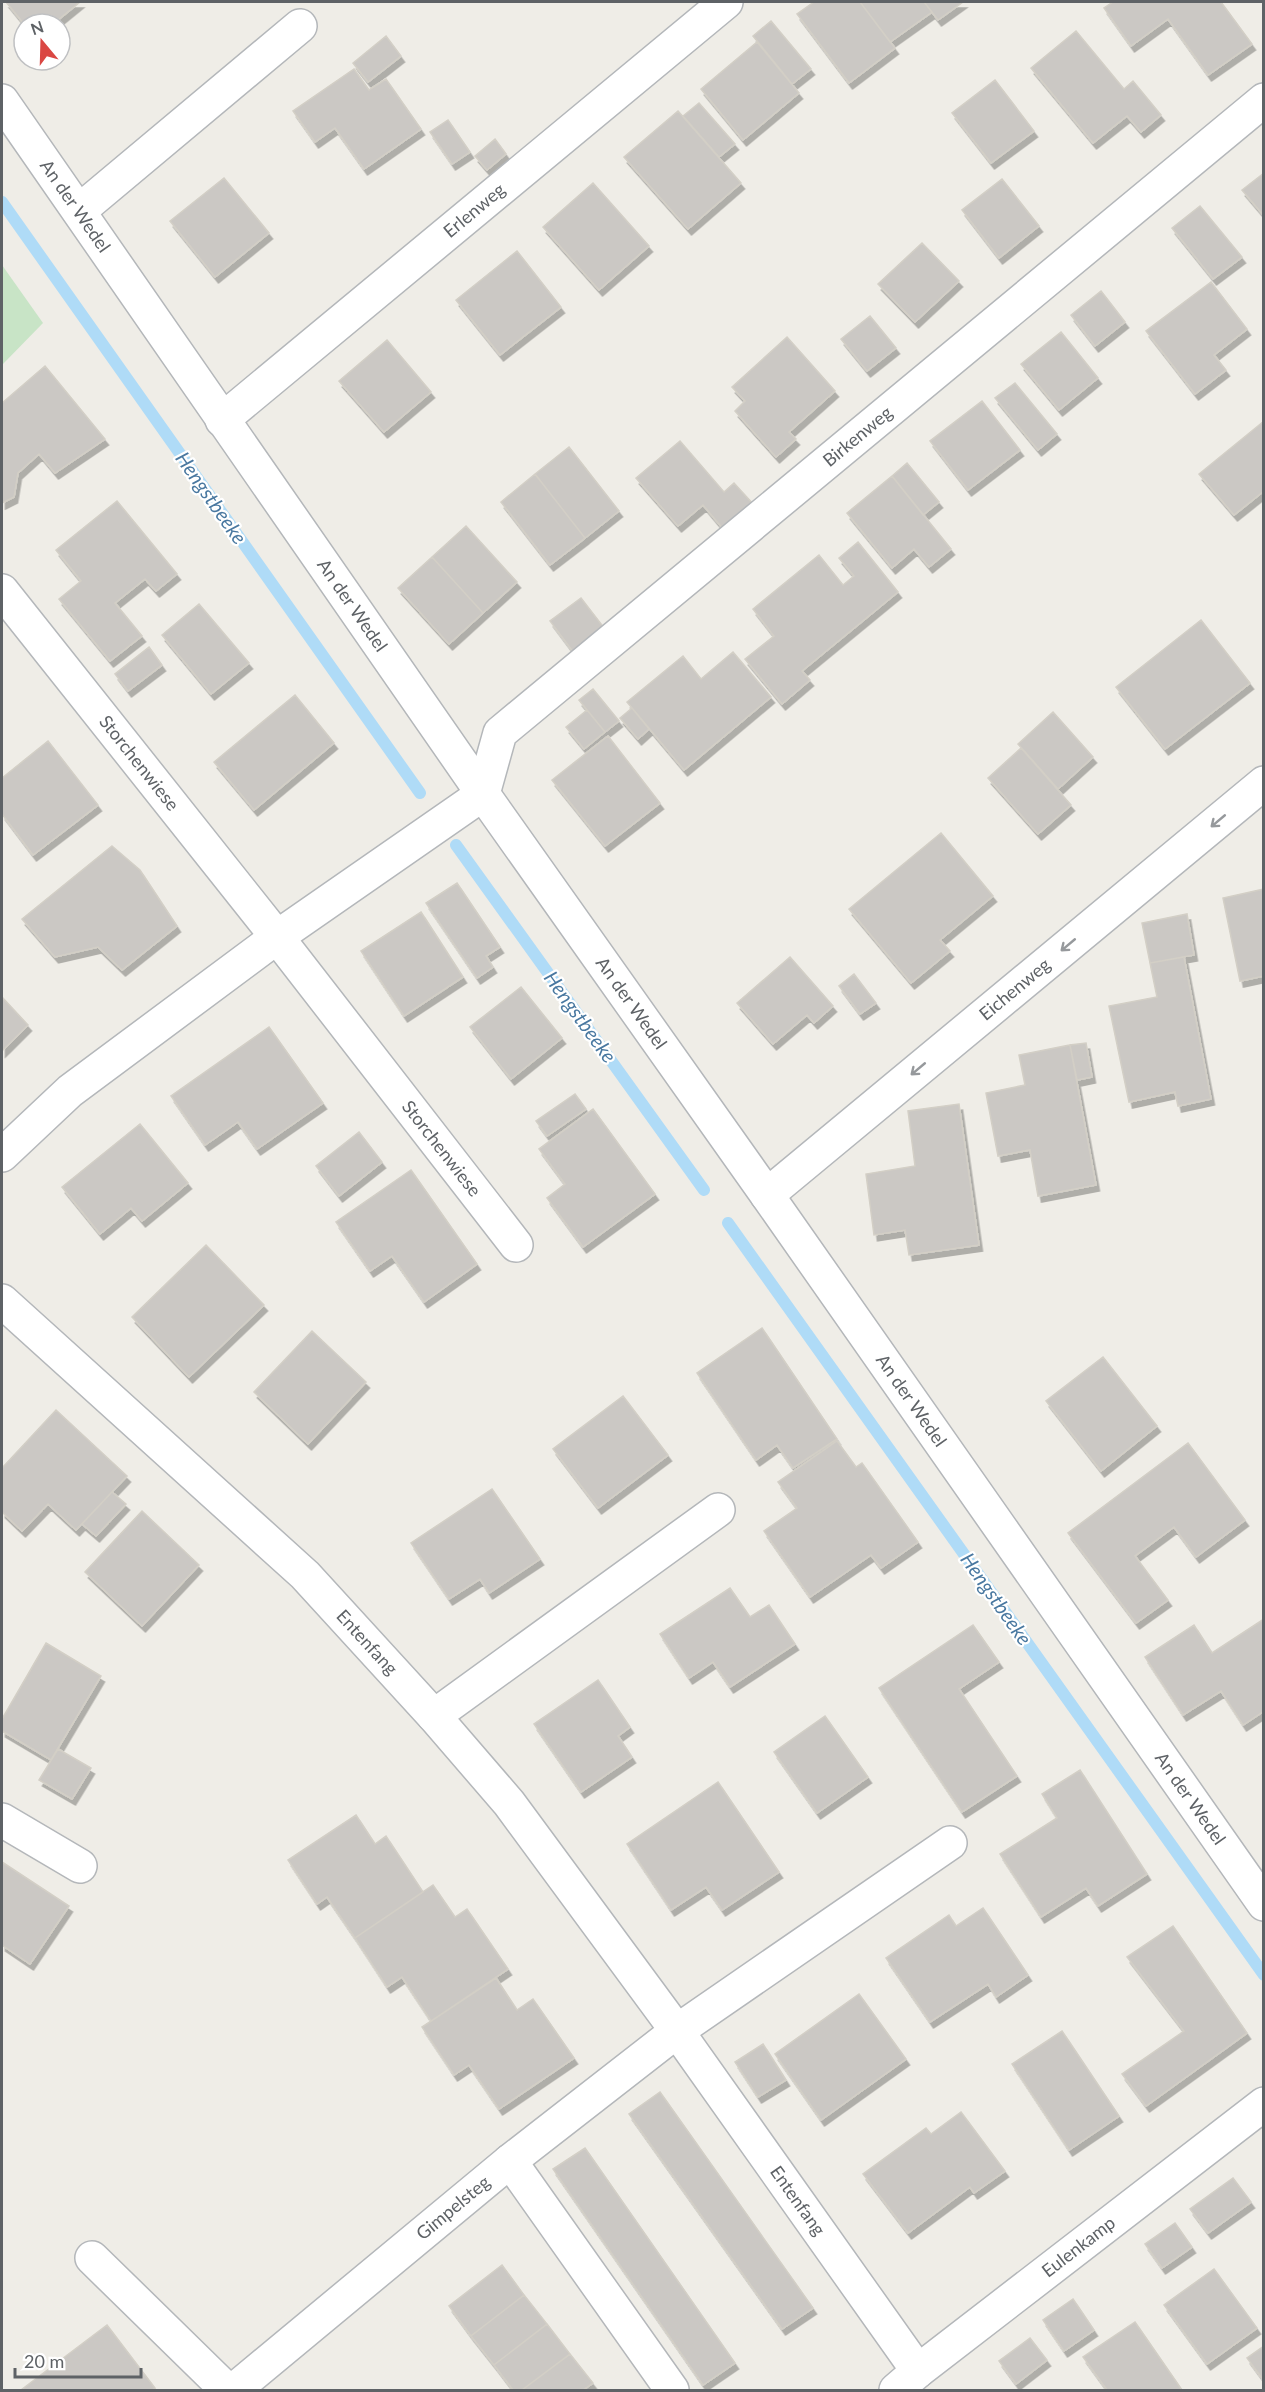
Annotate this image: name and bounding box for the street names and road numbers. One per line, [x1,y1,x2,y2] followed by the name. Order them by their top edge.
[36,155,116,256] street label: An der Wedel
[439,178,509,242] street label: Erlenweg
[818,401,896,471] street label: Birkenweg
[313,554,393,655] street label: An der Wedel
[95,710,184,815] street label: Storchenwiese
[592,952,672,1053] street label: An der Wedel
[974,953,1054,1025] street label: Eichenweg
[398,1096,486,1201] street label: Storchenwiese
[872,1349,952,1451] street label: An der Wedel
[332,1605,403,1679] street label: Entenfang
[1151,1747,1231,1848] street label: An der Wedel
[766,2161,831,2240] street label: Entenfang
[411,2170,494,2244] street label: Gimpelsteg
[1037,2211,1119,2281] street label: Eulenkamp

